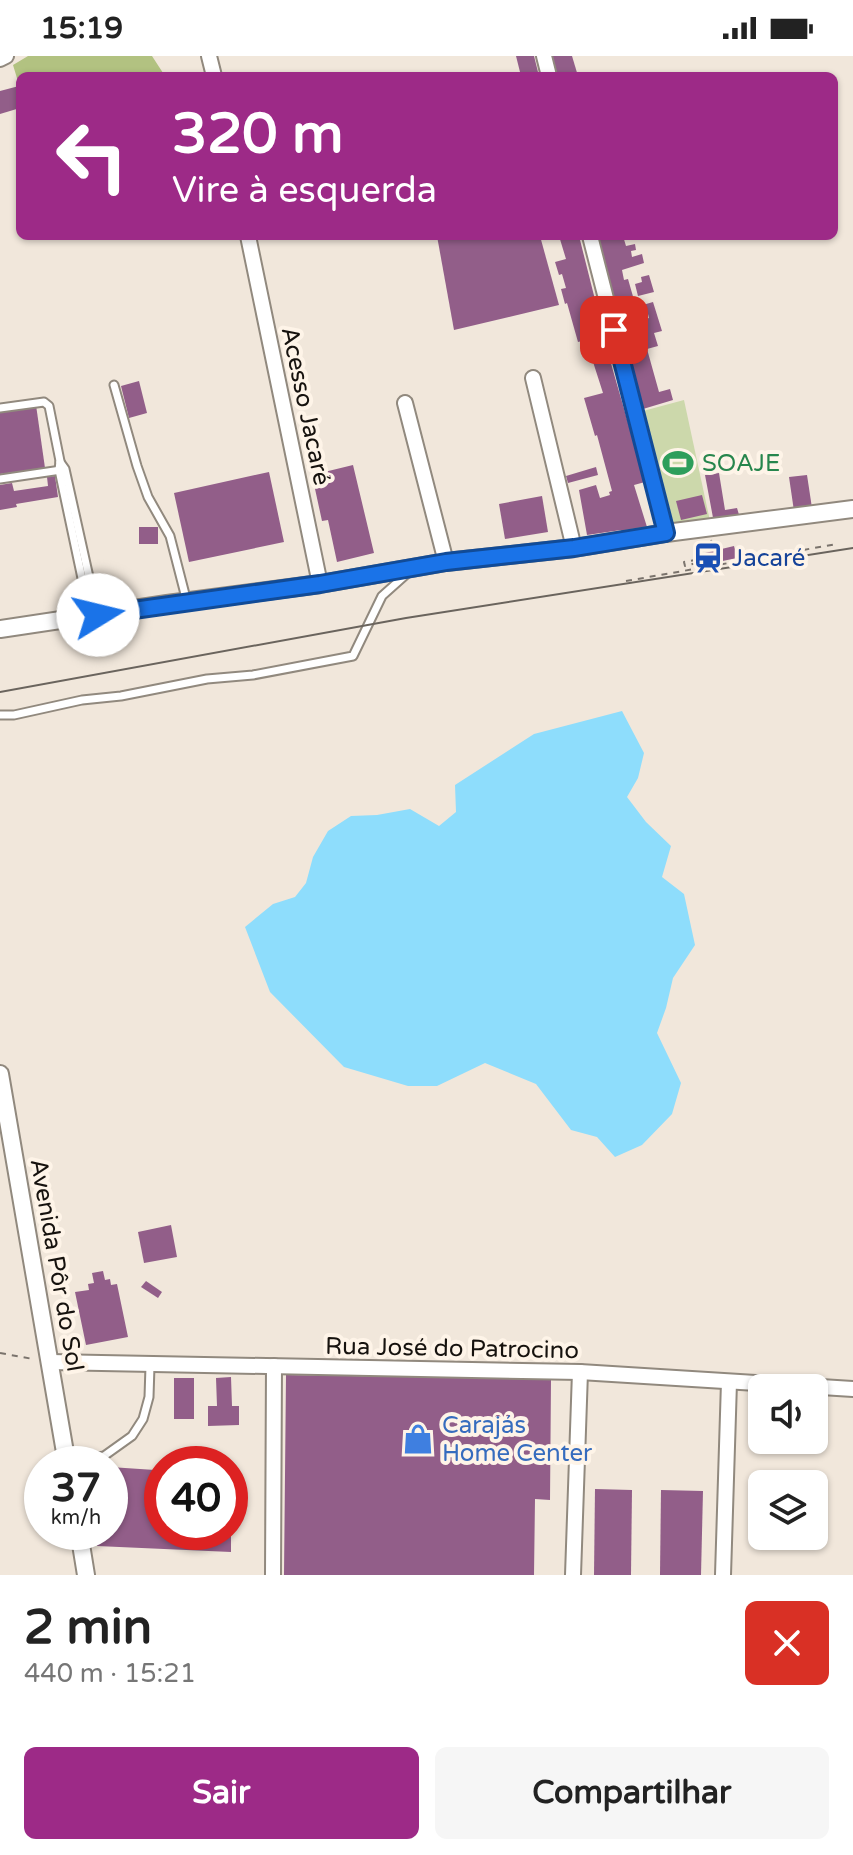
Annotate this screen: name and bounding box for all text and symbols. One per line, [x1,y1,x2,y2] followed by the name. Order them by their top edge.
[40,10,123,47] text: 15:19
[172,101,343,168] text: 320 m
[40,104,144,208] icon: left
[172,169,437,212] text: Vire à esquerda
[580,296,648,364] pin
[592,308,636,352] icon: arrive
[275,324,336,488] street label: Acesso Jacaré
[661,446,695,480] sports icon: SOAJE
[702,449,780,478] place label: SOAJE
[691,541,725,575] station icon: Jacaré
[732,544,805,573] place label: Jacaré
[56,573,140,657] position arrow
[23,1156,90,1374] street label: Avenida Pôr do Sol
[325,1332,579,1365] street label: Rua José do Patrocino
[748,1374,828,1550] map controls
[748,1374,828,1454] button: sound
[442,1411,593,1468] place label: Carajás Home Center
[401,1422,435,1456] shop icon: Carajás Home Center
[144,1446,248,1550] speed limit sign: 40
[51,1464,101,1512] text: 37
[748,1470,828,1550] button: layers
[51,1506,101,1530] text: km/h
[24,1599,152,1657] text: 2 min
[745,1601,829,1685] button: close
[24,1658,196,1689] text: 440 m · 15:21
[24,1747,419,1839] button: Sair
[435,1747,829,1839] button: Compartilhar

